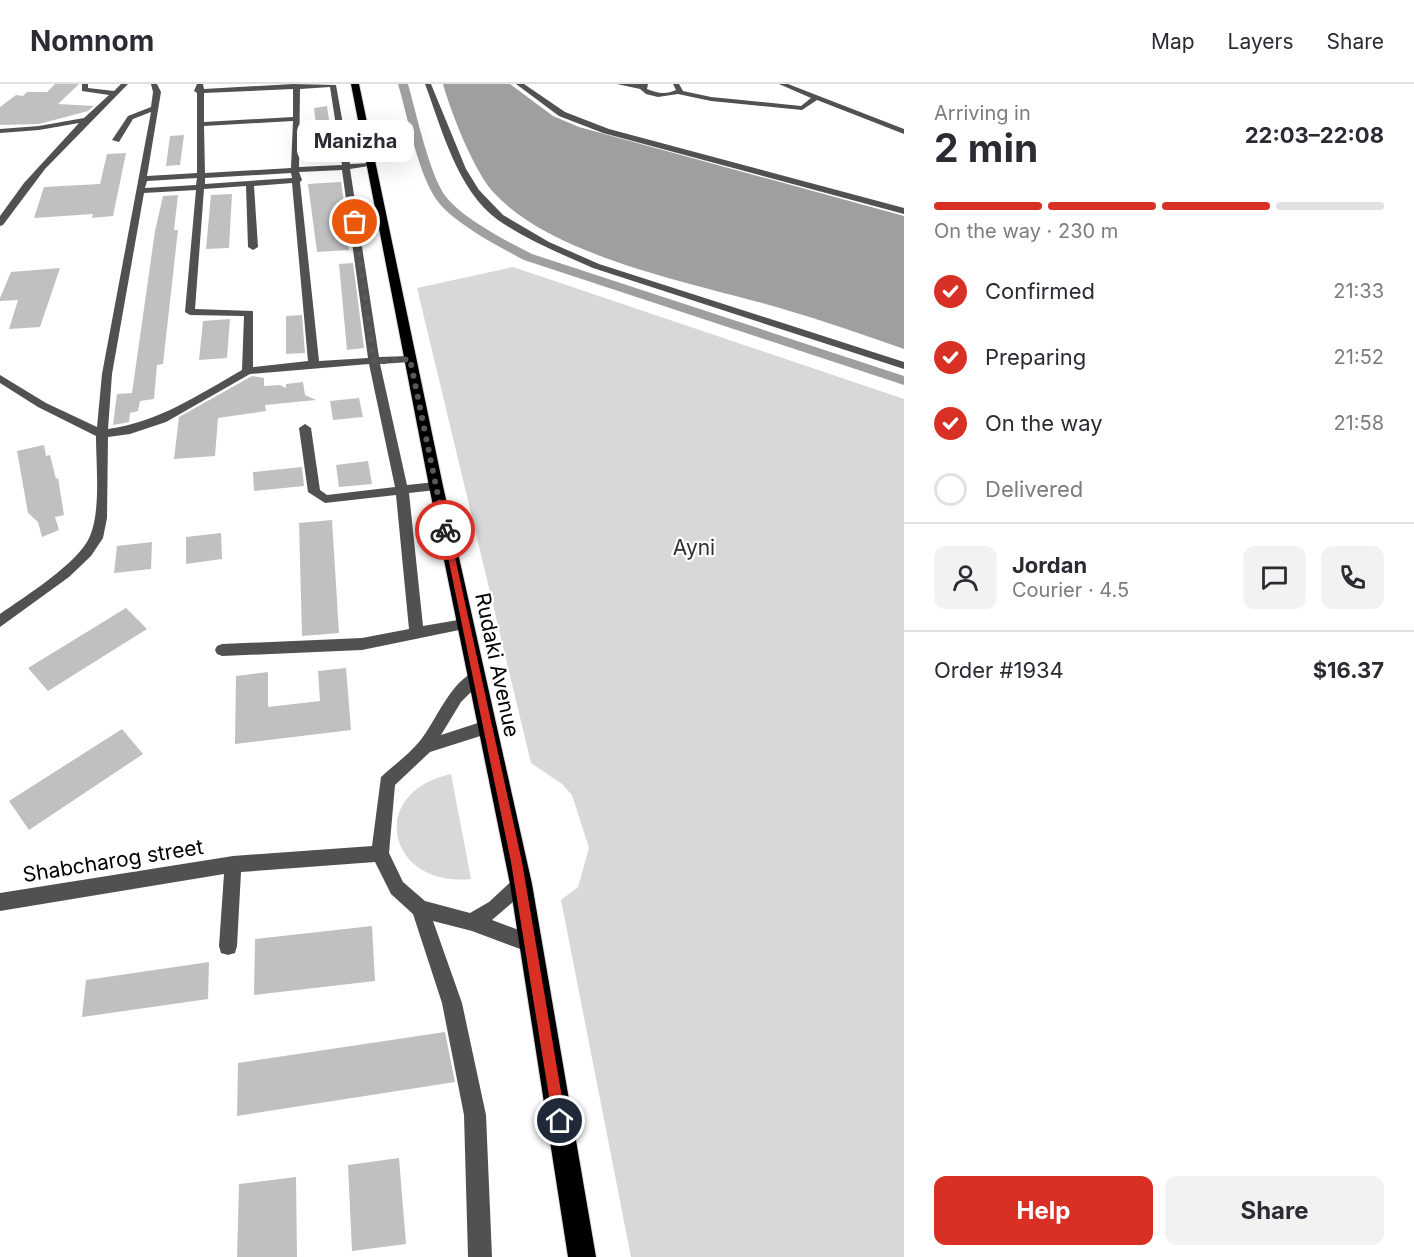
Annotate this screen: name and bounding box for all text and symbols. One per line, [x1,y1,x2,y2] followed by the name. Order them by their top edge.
[30,24,154,58] text: Nomnom
[1151,29,1195,54] text: Map
[1228,29,1294,54] text: Layers
[1327,29,1384,54] text: Share
[934,101,1031,125] text: Arriving in
[296,120,413,162] callout: Manizha
[1245,122,1384,148] text: 22:03–22:08
[934,124,1038,171] text: 2 min
[314,129,397,153] text: Manizha
[329,196,380,247] pin
[338,205,371,238] icon: bag
[934,219,1118,243] text: On the way · 230 m
[934,275,967,308] icon: check
[985,278,1095,304] text: Confirmed
[1333,279,1384,303] text: 21:33
[934,341,967,374] icon: check
[985,344,1086,370] text: Preparing
[1334,345,1384,369] text: 21:52
[934,407,967,440] icon: check
[985,410,1103,436] text: On the way
[1333,411,1384,435] text: 21:58
[985,476,1083,502] text: Delivered
[415,500,475,560] courier
[429,514,462,547] icon: bike
[673,535,715,560] park label: Ayni
[934,546,997,609] button: person
[1243,546,1306,609] button: chat
[1321,546,1384,609] button: phone
[1012,552,1087,578] text: Jordan
[1012,578,1129,602] text: Courier · 4.5
[470,590,525,739] street label: Rudaki Avenue
[934,657,1064,683] text: Order #1934
[1313,657,1384,683] text: $16.37
[21,834,205,887] street label: Shabcharog street
[534,1095,585,1146] pin
[543,1104,576,1137] icon: home
[934,1176,1153,1245] button: Help
[1165,1176,1384,1245] button: Share

